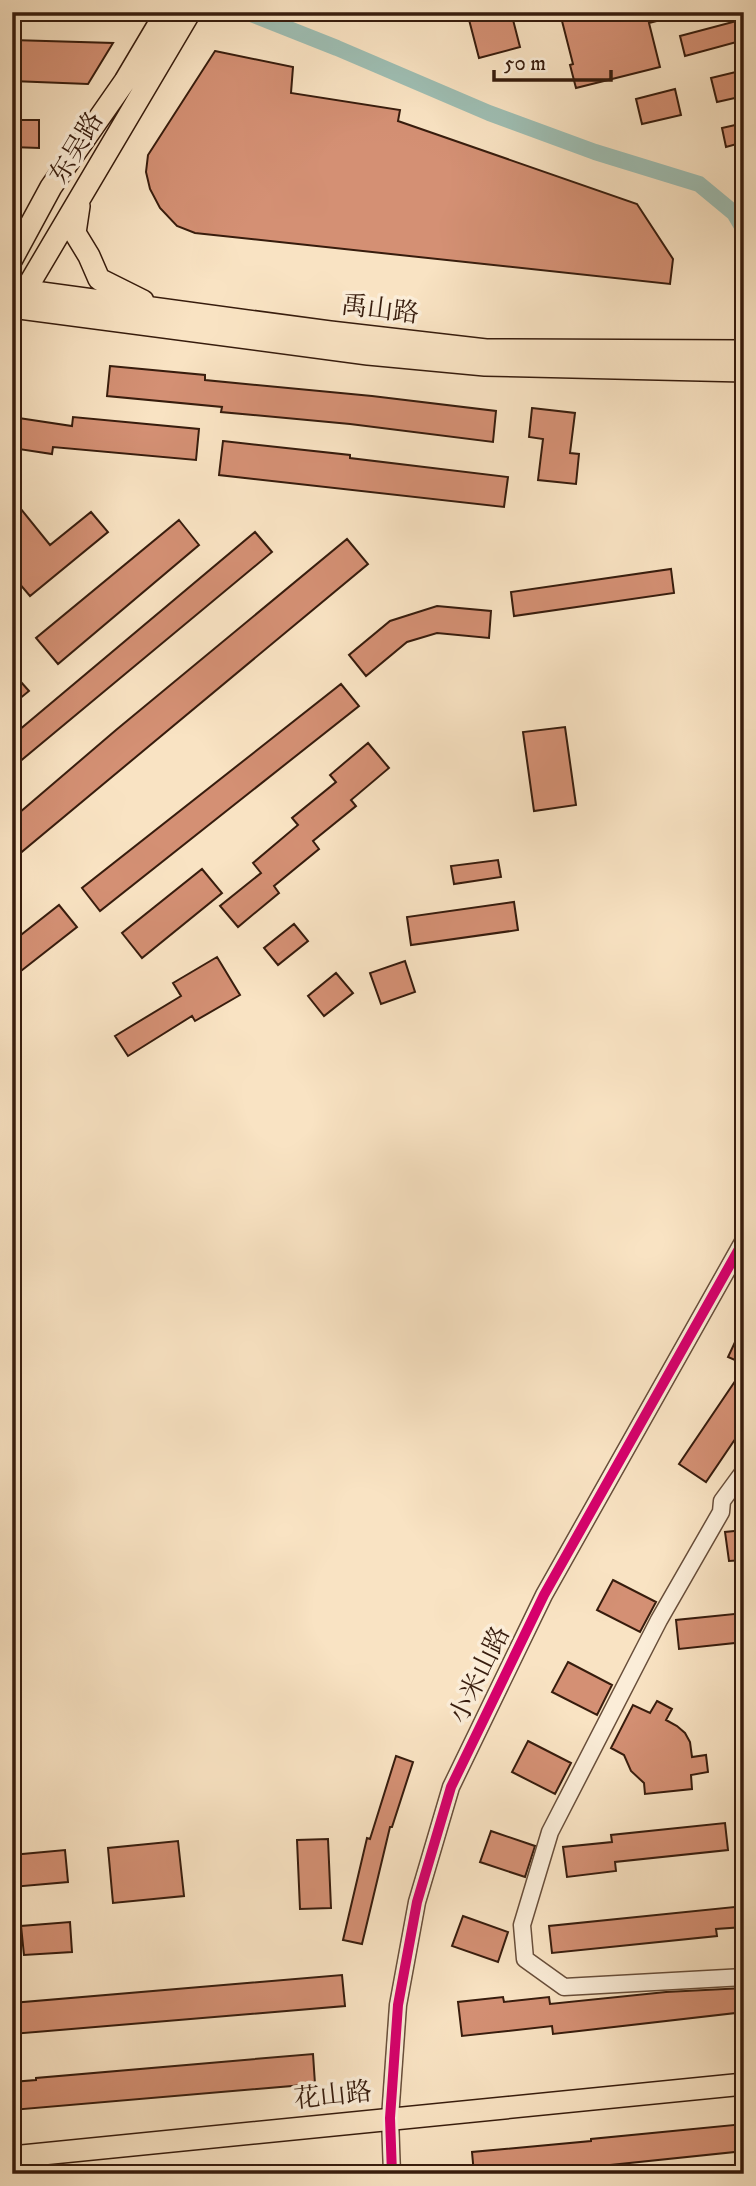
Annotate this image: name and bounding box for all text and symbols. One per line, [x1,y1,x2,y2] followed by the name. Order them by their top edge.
[494,38,611,82] scale bar
[504,51,546,77] text: 50 m
[43,106,111,190] street label: 东吴路
[339,289,421,331] street label: 禹山路
[442,1621,518,1729] street label: 小米山路
[292,2076,374,2116] street label: 花山路

